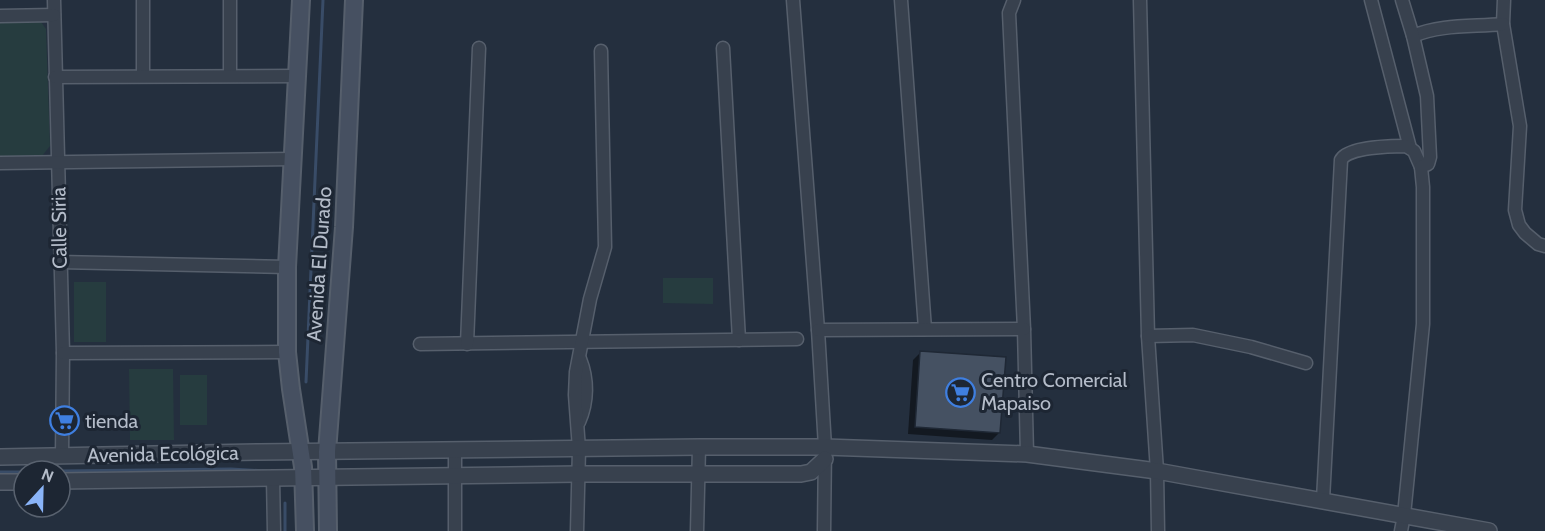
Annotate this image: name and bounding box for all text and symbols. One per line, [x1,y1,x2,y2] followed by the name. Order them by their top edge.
[46,186,72,269] street label: Calle Siria
[302,186,336,342] street label: Avenida El Durado
[981,368,1127,415] place label: Centro Comercial Mapaiso
[944,376,976,408] supermarket icon: Centro Comercial Mapaiso
[48,405,80,437] supermarket icon: tienda
[85,409,138,433] place label: tienda
[87,441,239,467] street label: Avenida Ecológica
[12,459,72,519] north arrow
[39,465,56,486] text: N

